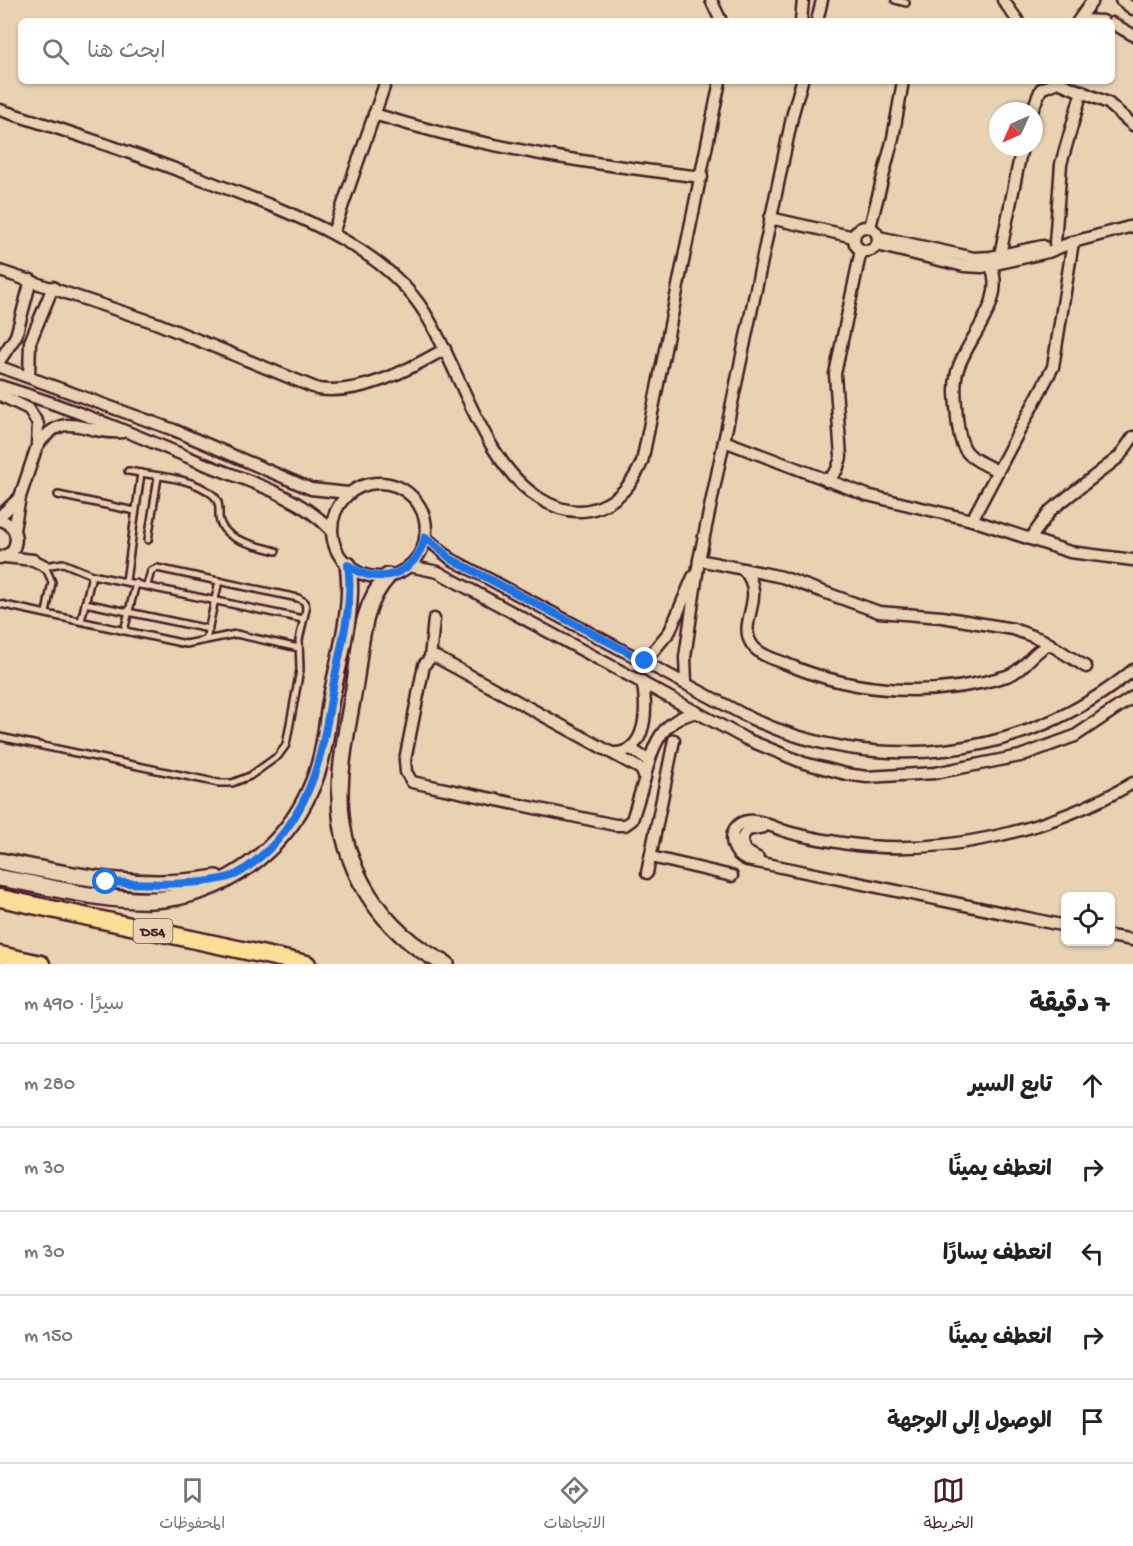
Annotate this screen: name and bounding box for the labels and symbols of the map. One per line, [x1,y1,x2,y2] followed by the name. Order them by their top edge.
[989,102,1043,156] north arrow
[631,647,657,673] route end
[92,868,118,894] route start
[134,919,172,943] road number: D54

